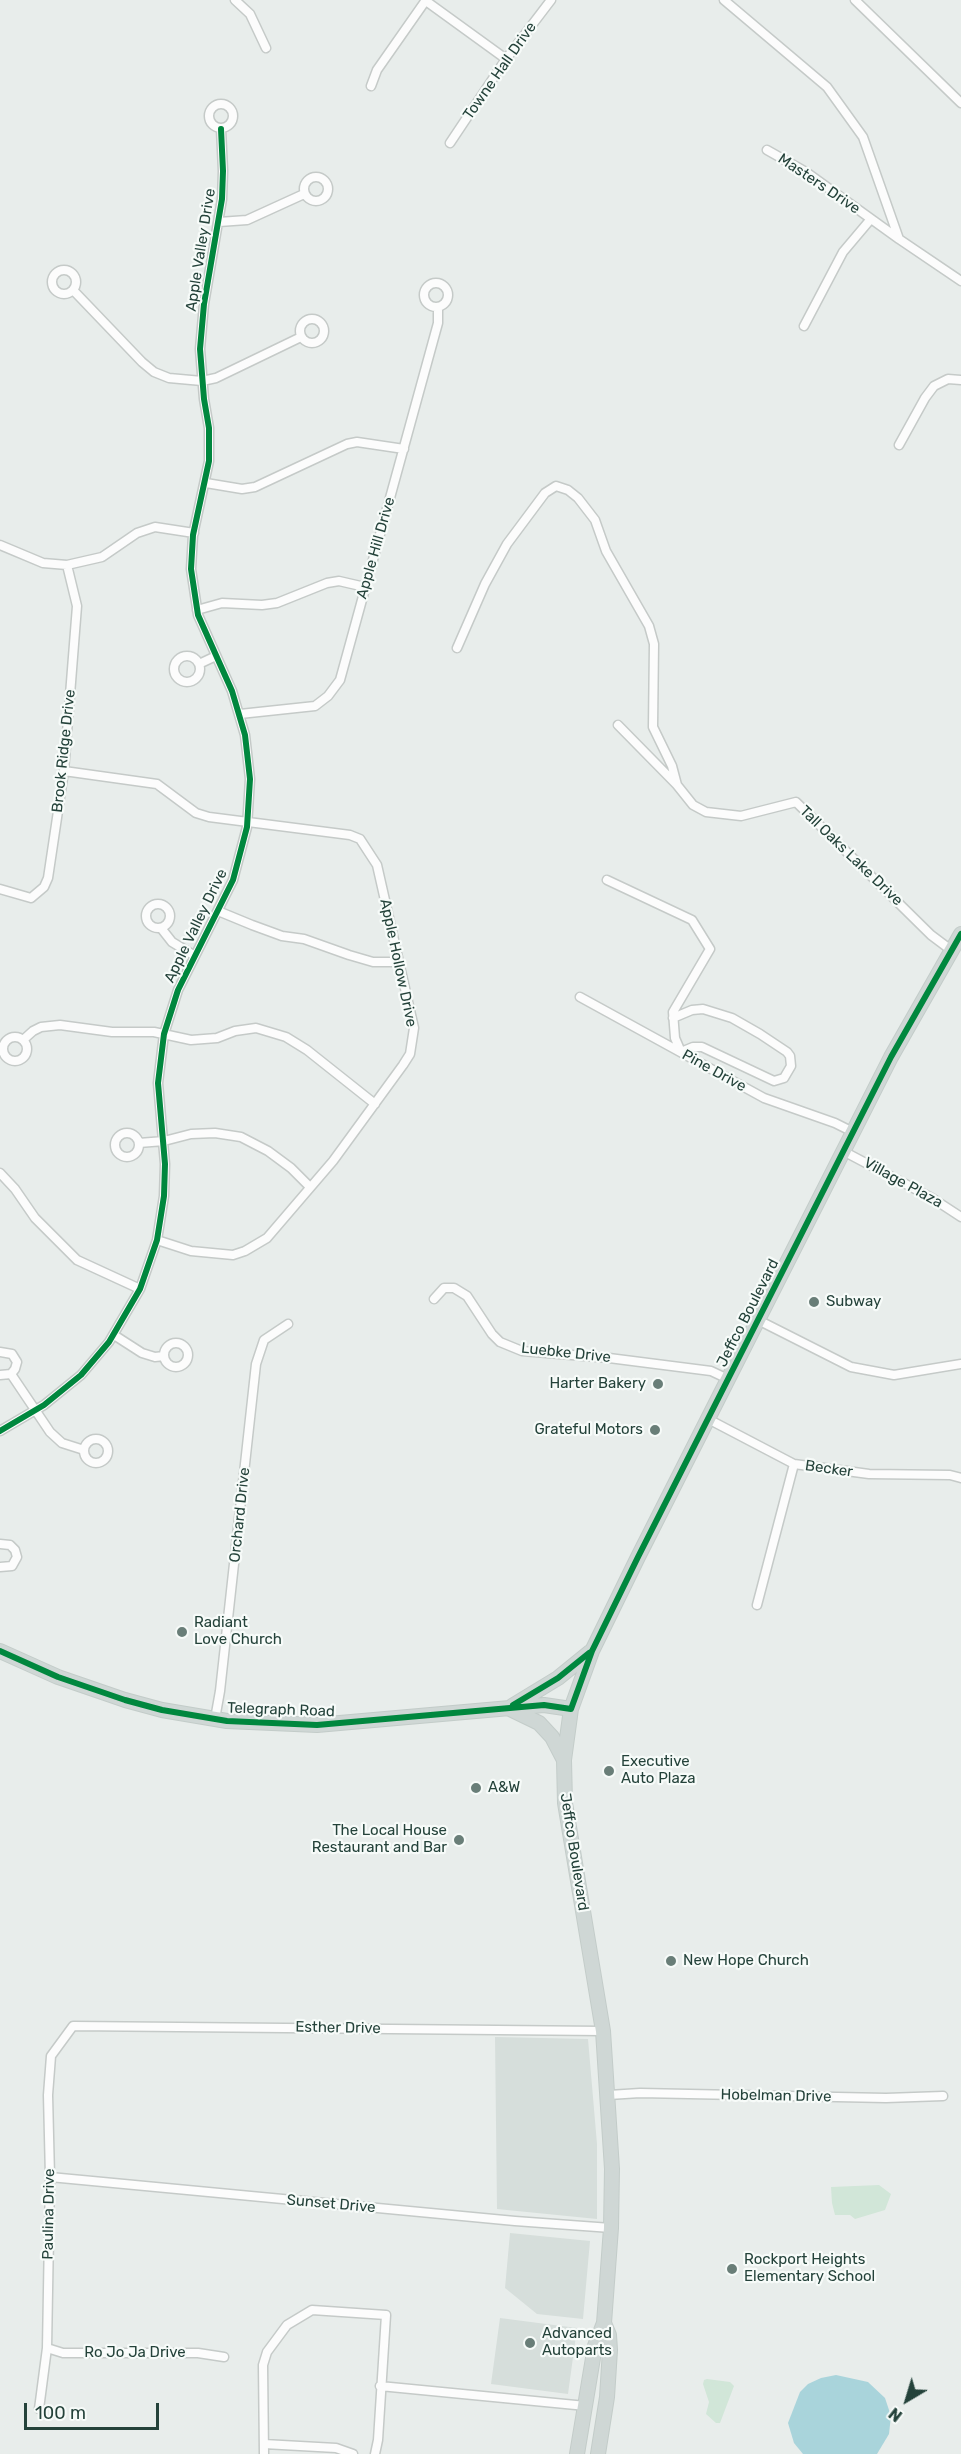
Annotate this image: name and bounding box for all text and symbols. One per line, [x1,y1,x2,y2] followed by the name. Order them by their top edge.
[460,19,540,123] street label: Towne Hall Drive
[774,150,864,218] street label: Masters Drive
[182,187,220,313] street label: Apple Valley Drive
[353,495,399,601] street label: Apple Hill Drive
[49,689,79,813] street label: Brook Ridge Drive
[796,802,906,910] street label: Tall Oaks Lake Drive
[161,866,231,986] street label: Apple Valley Drive
[376,897,420,1029] street label: Apple Hollow Drive
[679,1046,749,1096] street label: Pine Drive
[860,1154,946,1212] street label: Village Plaza
[713,1256,783,1370] street label: Jeffco Boulevard
[826,1293,881,1311] place label: Subway
[807,1295,821,1309] marker: Subway
[520,1339,612,1367] street label: Luebke Drive
[550,1375,646,1393] place label: Harter Bakery
[651,1377,665,1391] marker: Harter Bakery
[534,1421,643,1439] place label: Grateful Motors
[648,1423,662,1437] marker: Grateful Motors
[804,1457,854,1481] street label: Becker
[226,1467,254,1563] street label: Orchard Drive
[194,1614,282,1649] place label: Radiant Love Church
[175,1625,189,1639] marker: Radiant Love Church
[227,1699,335,1721] street label: Telegraph Road
[621,1753,696,1788] place label: Executive Auto Plaza
[602,1764,616,1778] marker: Executive Auto Plaza
[488,1779,520,1797] place label: A&W
[469,1781,483,1795] marker: A&W
[556,1792,592,1912] street label: Jeffco Boulevard
[312,1822,447,1857] place label: The Local House Restaurant and Bar
[452,1833,466,1847] marker: The Local House Restaurant and Bar
[683,1952,809,1970] place label: New Hope Church
[664,1954,678,1968] marker: New Hope Church
[295,2018,381,2038] street label: Esther Drive
[720,2086,832,2106] street label: Hobelman Drive
[39,2168,59,2260] street label: Paulina Drive
[286,2191,376,2217] street label: Sunset Drive
[744,2251,875,2286] place label: Rockport Heights Elementary School
[725,2262,739,2276] marker: Rockport Heights Elementary School
[542,2325,612,2360] place label: Advanced Autoparts
[523,2336,537,2350] marker: Advanced Autoparts
[84,2344,186,2362] street label: Ro Jo Ja Drive
[877,2370,937,2430] north arrow
[27,2391,162,2429] scale bar
[35,2402,86,2424] text: 100 m
[885,2404,906,2426] text: N

